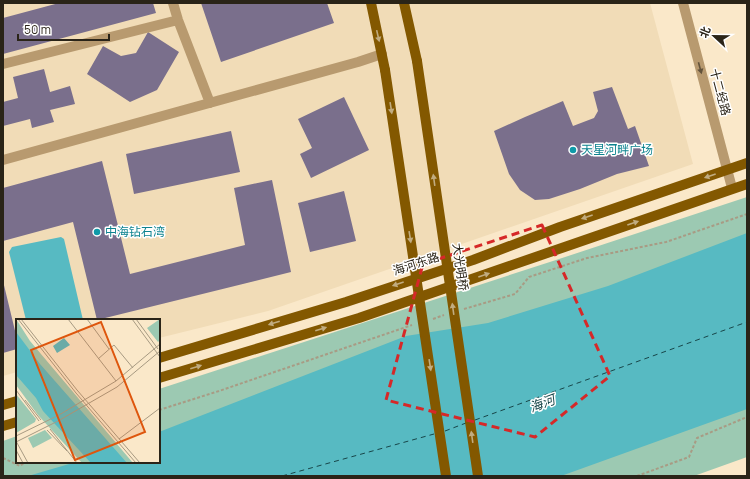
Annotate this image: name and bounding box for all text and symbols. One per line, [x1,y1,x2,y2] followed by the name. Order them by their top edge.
[18,16,109,42] scale bar
[694,16,734,56] north arrow
[24,21,51,38] text: 50 m
[695,24,713,40] text: 北
[376,30,382,42] one-way arrow
[697,62,703,74] one-way arrow
[706,66,735,117] street label: 十二经路
[388,102,394,114] one-way arrow
[581,141,653,158] place label: 天星河畔广场
[568,145,578,155] marker: 天星河畔广场
[704,173,716,179] one-way arrow
[431,174,437,186] one-way arrow
[580,215,592,221] one-way arrow
[627,219,639,225] one-way arrow
[105,223,165,240] place label: 中海钻石湾
[92,227,102,237] marker: 中海钻石湾
[408,231,414,243] one-way arrow
[449,242,472,292] street label: 大光明桥
[390,248,441,279] street label: 海河东路
[478,271,490,277] one-way arrow
[392,281,404,287] one-way arrow
[450,303,456,315] one-way arrow
[16,319,160,463] inset map
[268,320,280,326] one-way arrow
[315,326,327,332] one-way arrow
[427,359,433,371] one-way arrow
[191,364,203,370] one-way arrow
[527,389,560,416] water label: 海河
[469,431,475,443] one-way arrow

